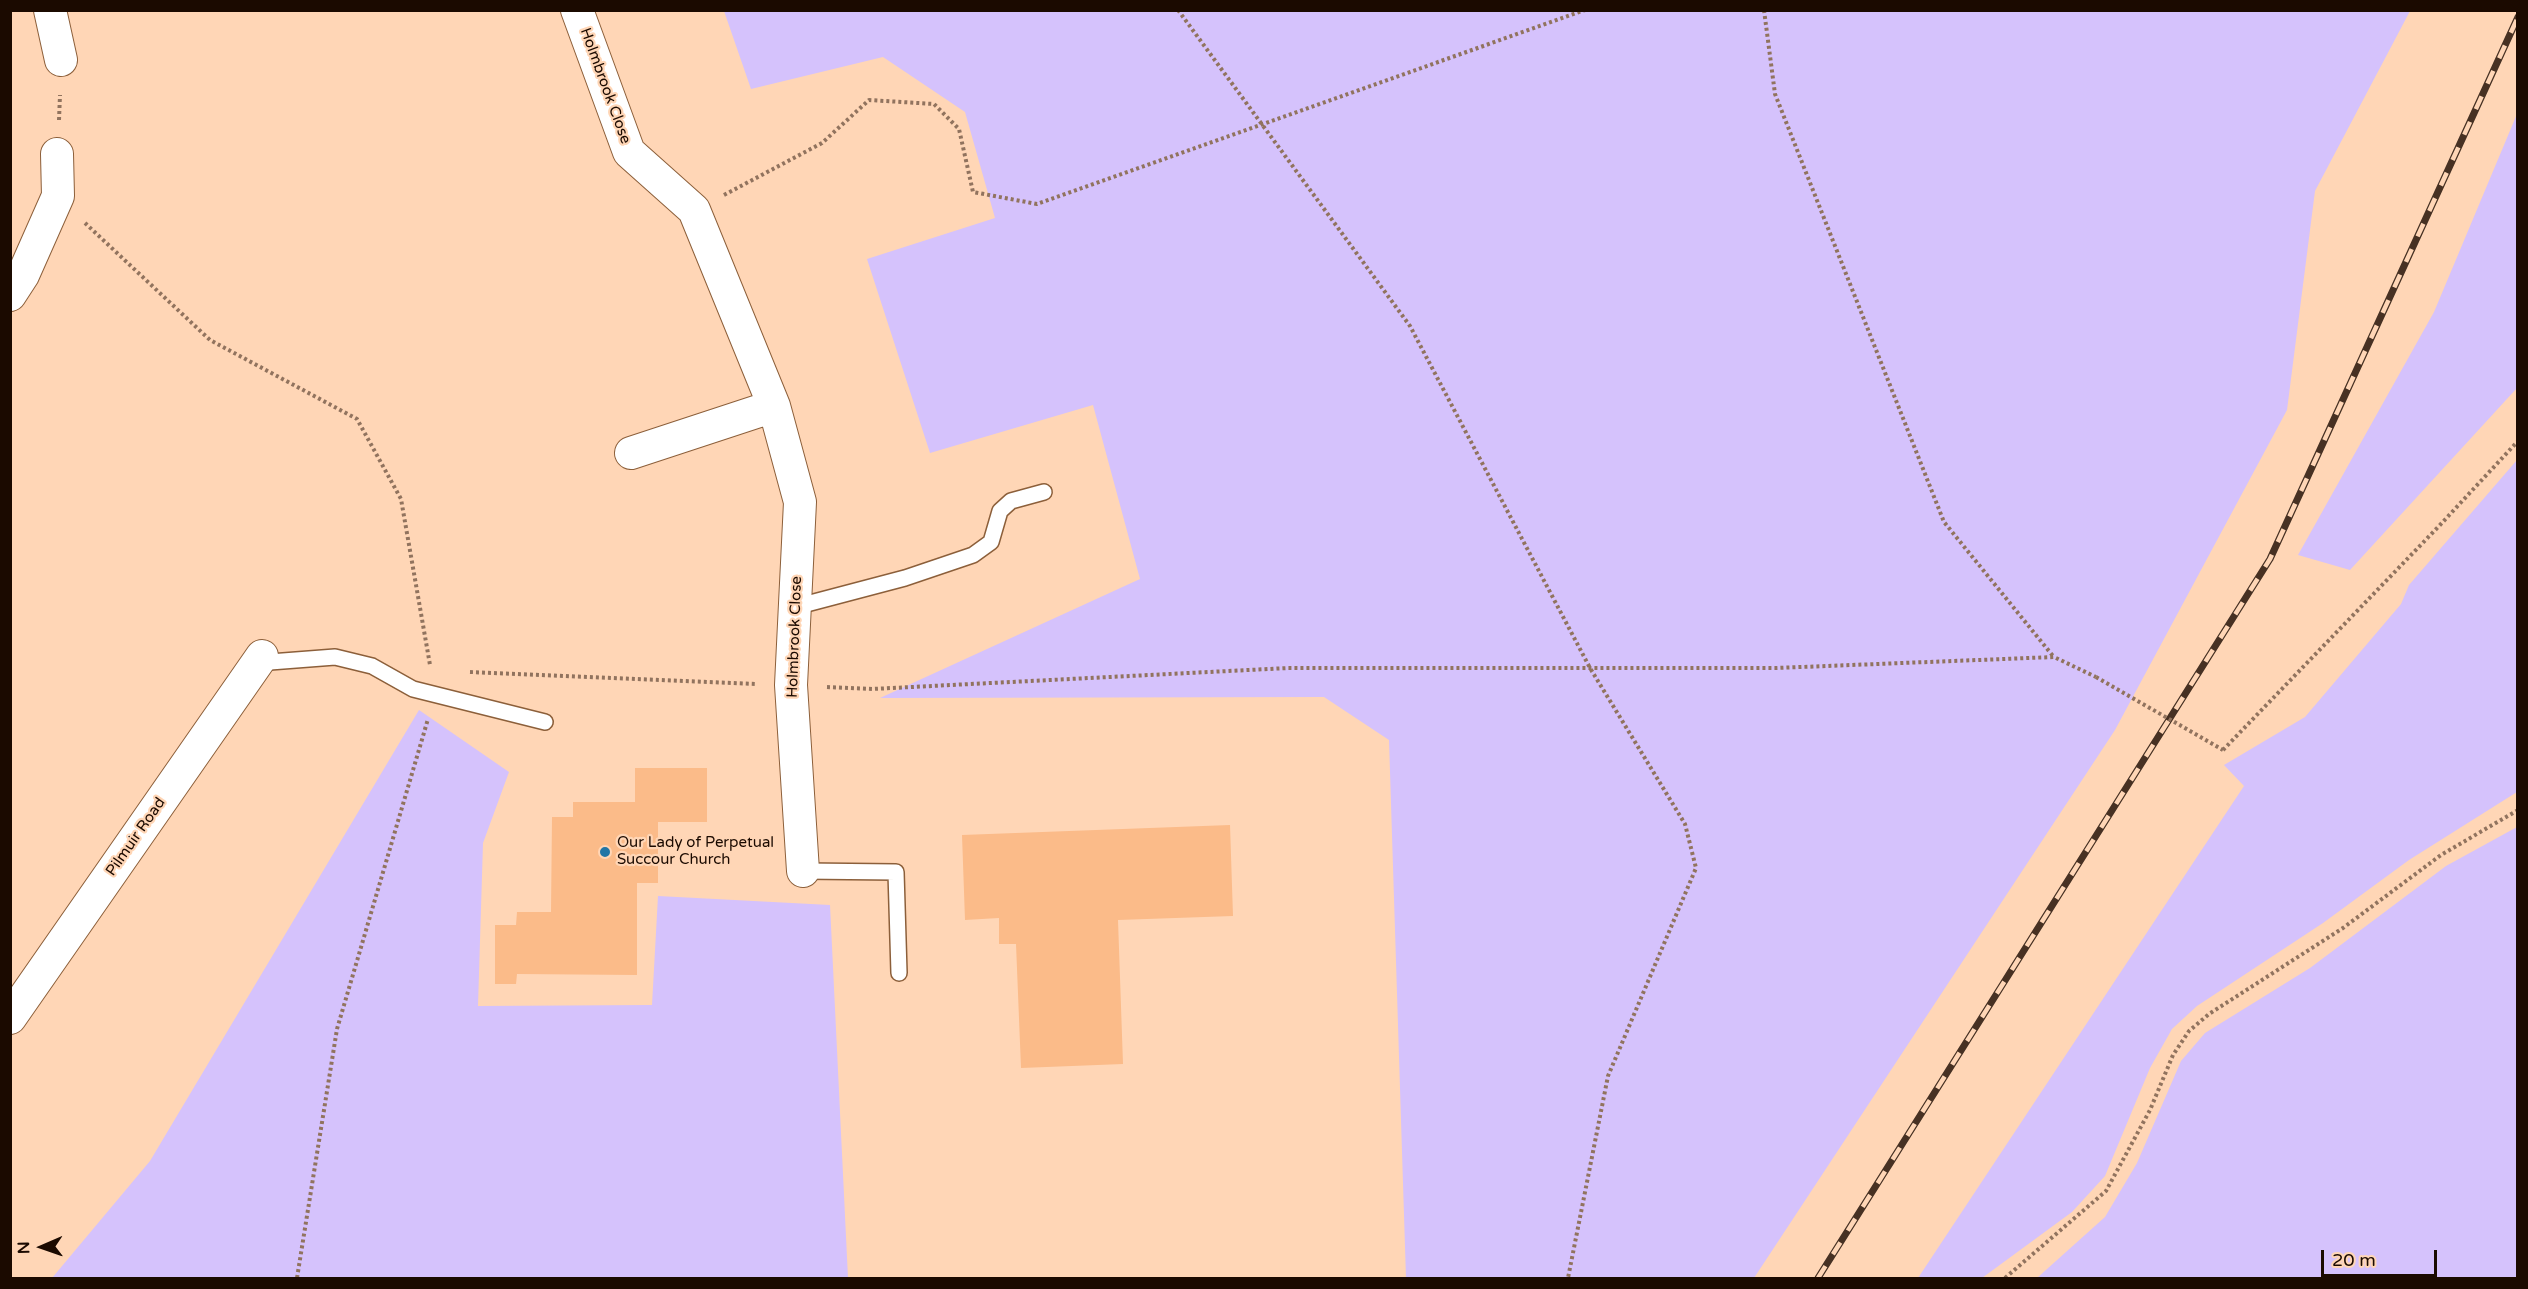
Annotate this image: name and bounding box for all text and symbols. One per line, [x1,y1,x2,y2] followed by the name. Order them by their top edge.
[576,26,634,146] street label: Holmbrook Close
[784,576,806,698] street label: Holmbrook Close
[102,794,170,880] street label: Pilmuir Road
[617,834,774,869] place label: Our Lady of Perpetual Succour Church
[598,845,612,859] marker: Our Lady of Perpetual Succour Church
[12,1217,72,1277] north arrow
[2324,1238,2440,1276] scale bar
[14,1241,34,1254] text: N
[2332,1249,2376,1271] text: 20 m

